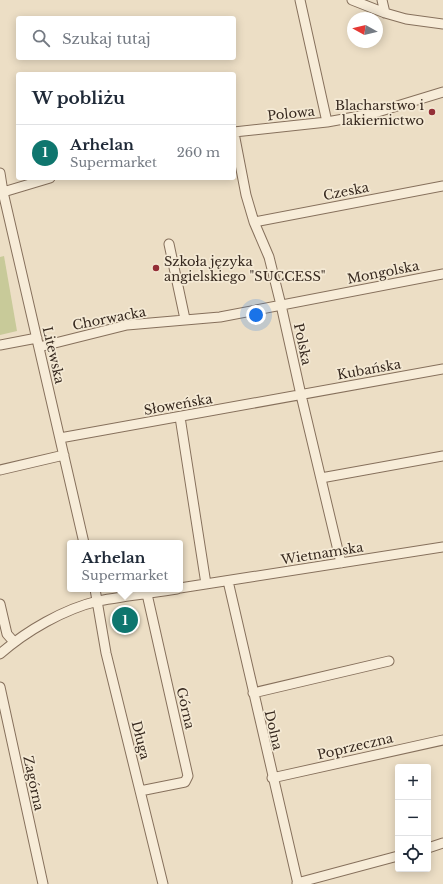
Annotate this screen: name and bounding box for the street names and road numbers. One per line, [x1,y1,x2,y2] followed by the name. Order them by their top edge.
[266,102,316,124] street label: Polowa
[322,179,371,204] street label: Czeska
[346,257,421,288] street label: Mongolska
[71,303,148,334] street label: Chorwacka
[290,322,315,367] street label: Polska
[39,325,69,386] street label: Litewska
[336,355,403,383] street label: Kubańska
[143,390,214,419] street label: Słoweńska
[279,538,365,569] street label: Wietnamska
[172,686,199,731] street label: Górna
[261,709,287,752] street label: Dolna
[128,719,154,762] street label: Długa
[316,729,395,763] street label: Poprzeczna
[19,754,48,813] street label: Zagórna

